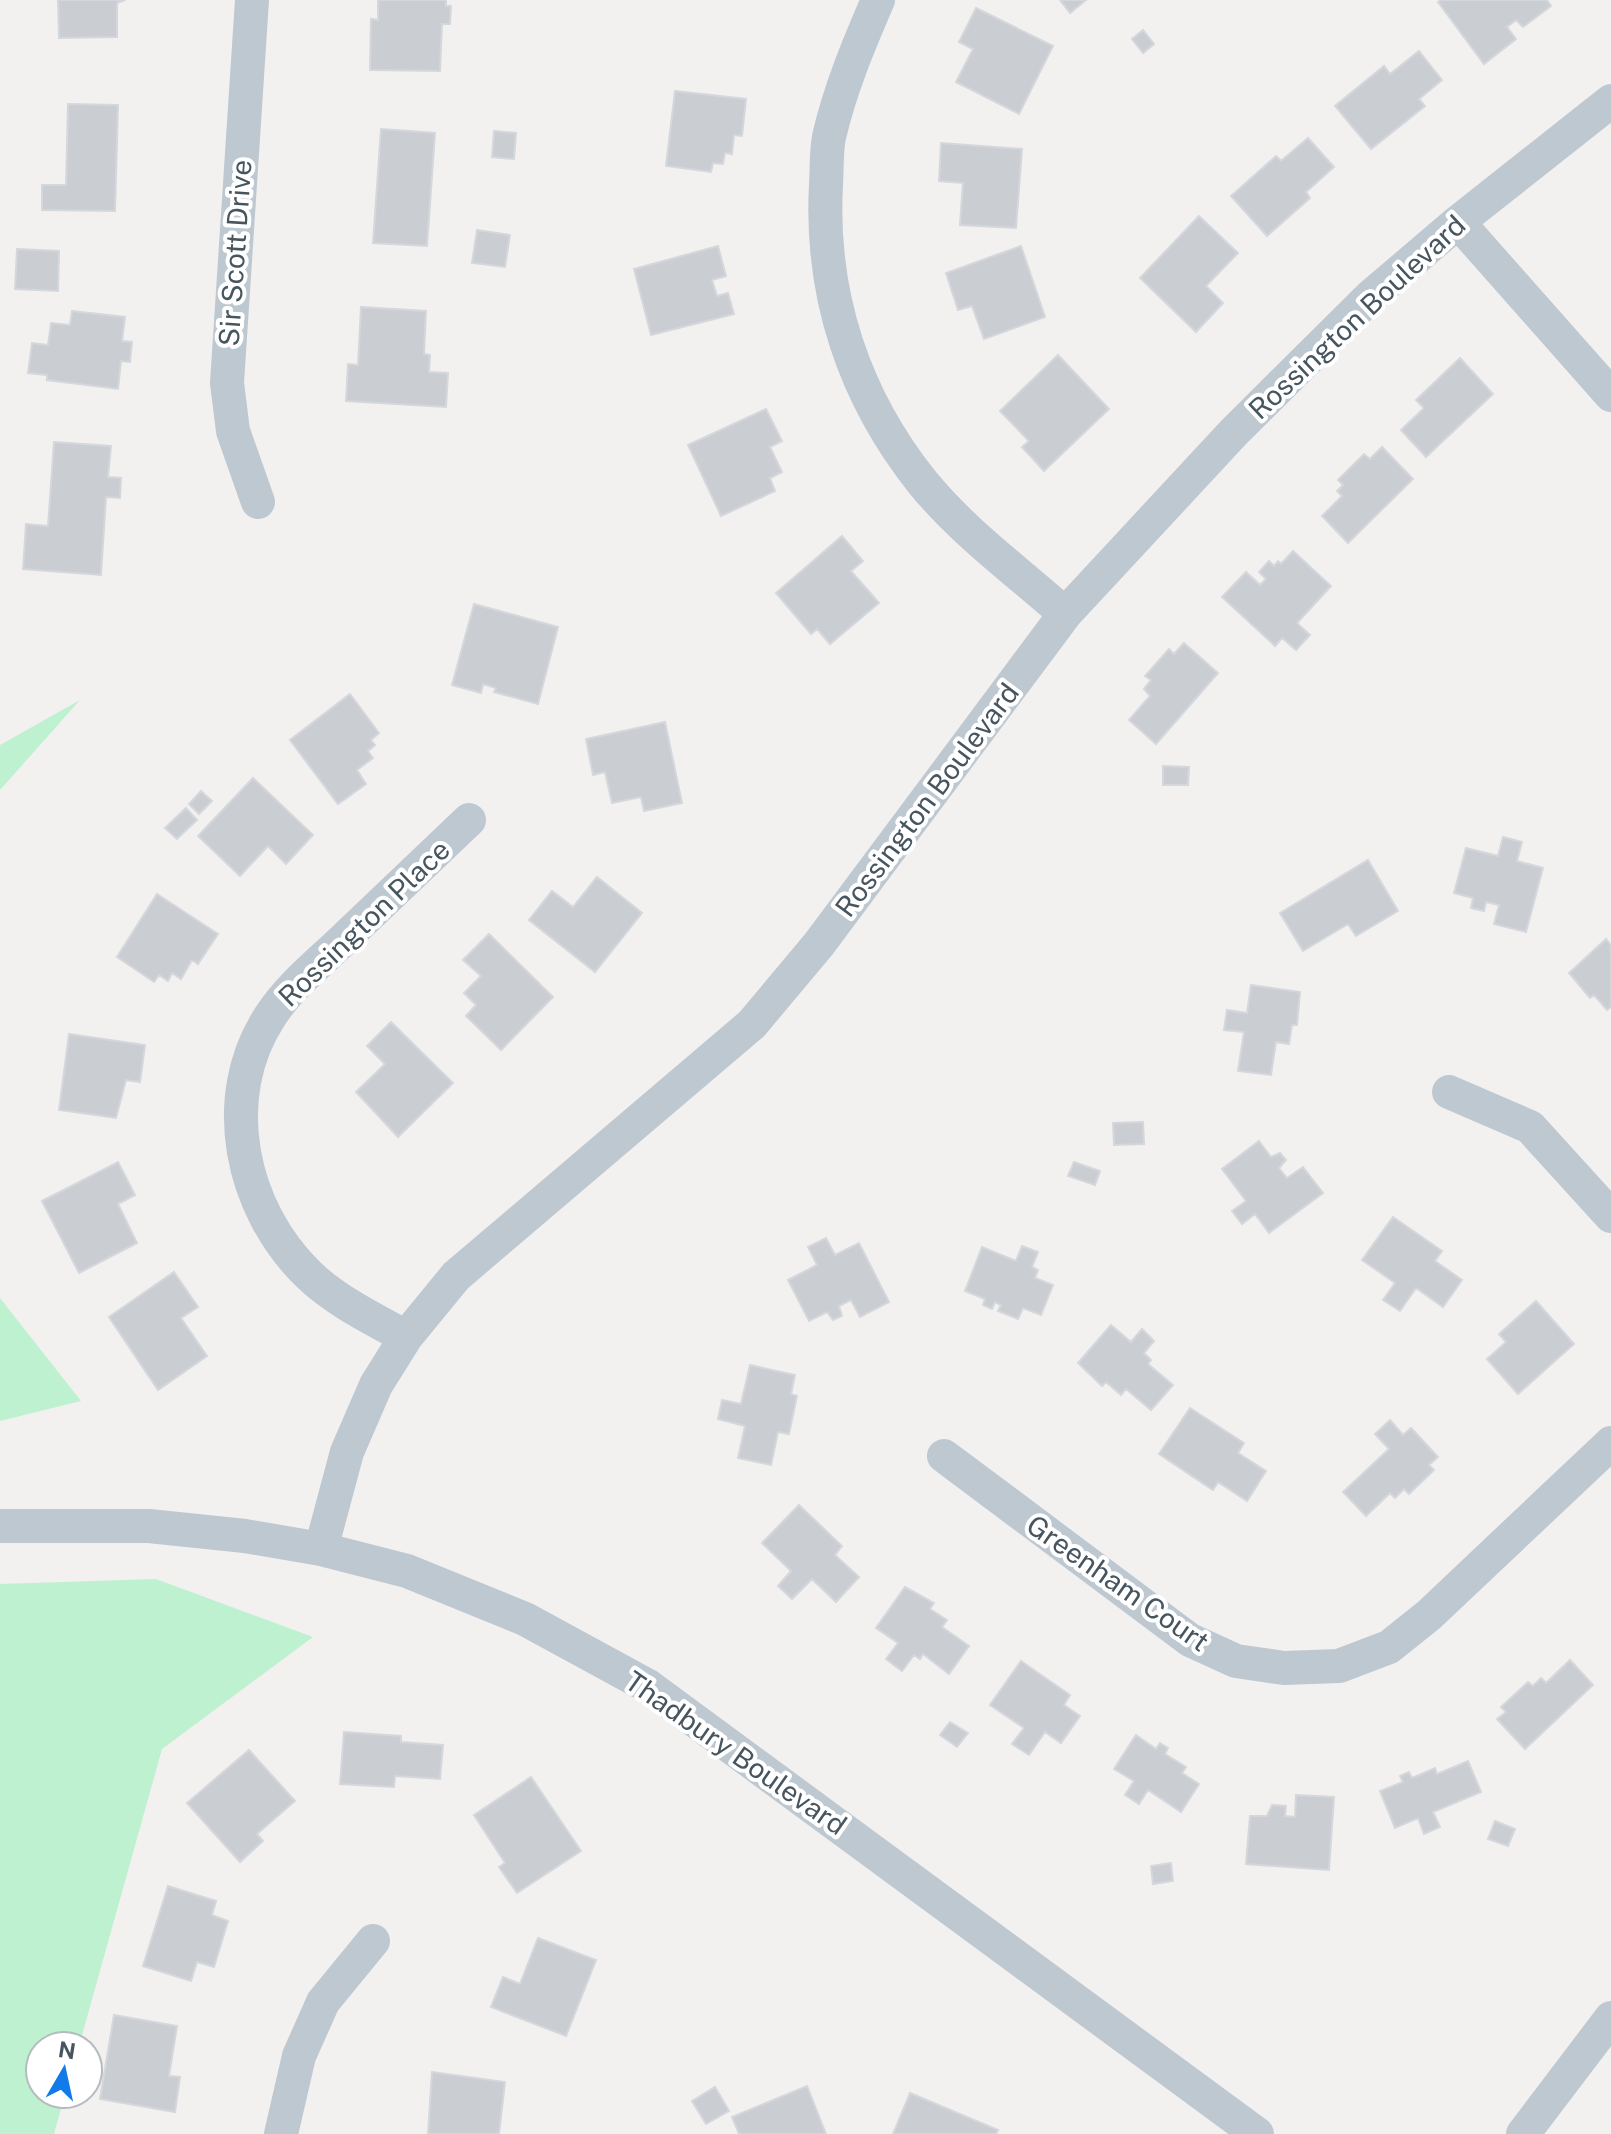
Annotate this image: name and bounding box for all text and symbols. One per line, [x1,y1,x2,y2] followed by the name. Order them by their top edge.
[212,159,257,347] street label: Sir Scott Drive
[1242,208,1472,425] street label: Rossington Boulevard
[828,676,1025,923] street label: Rossington Boulevard
[271,833,456,1013] street label: Rossington Place
[1021,1508,1216,1658] street label: Greenham Court
[619,1664,853,1841] street label: Thadbury Boulevard
[24,2030,104,2110] north arrow
[57,2036,78,2064] text: N

